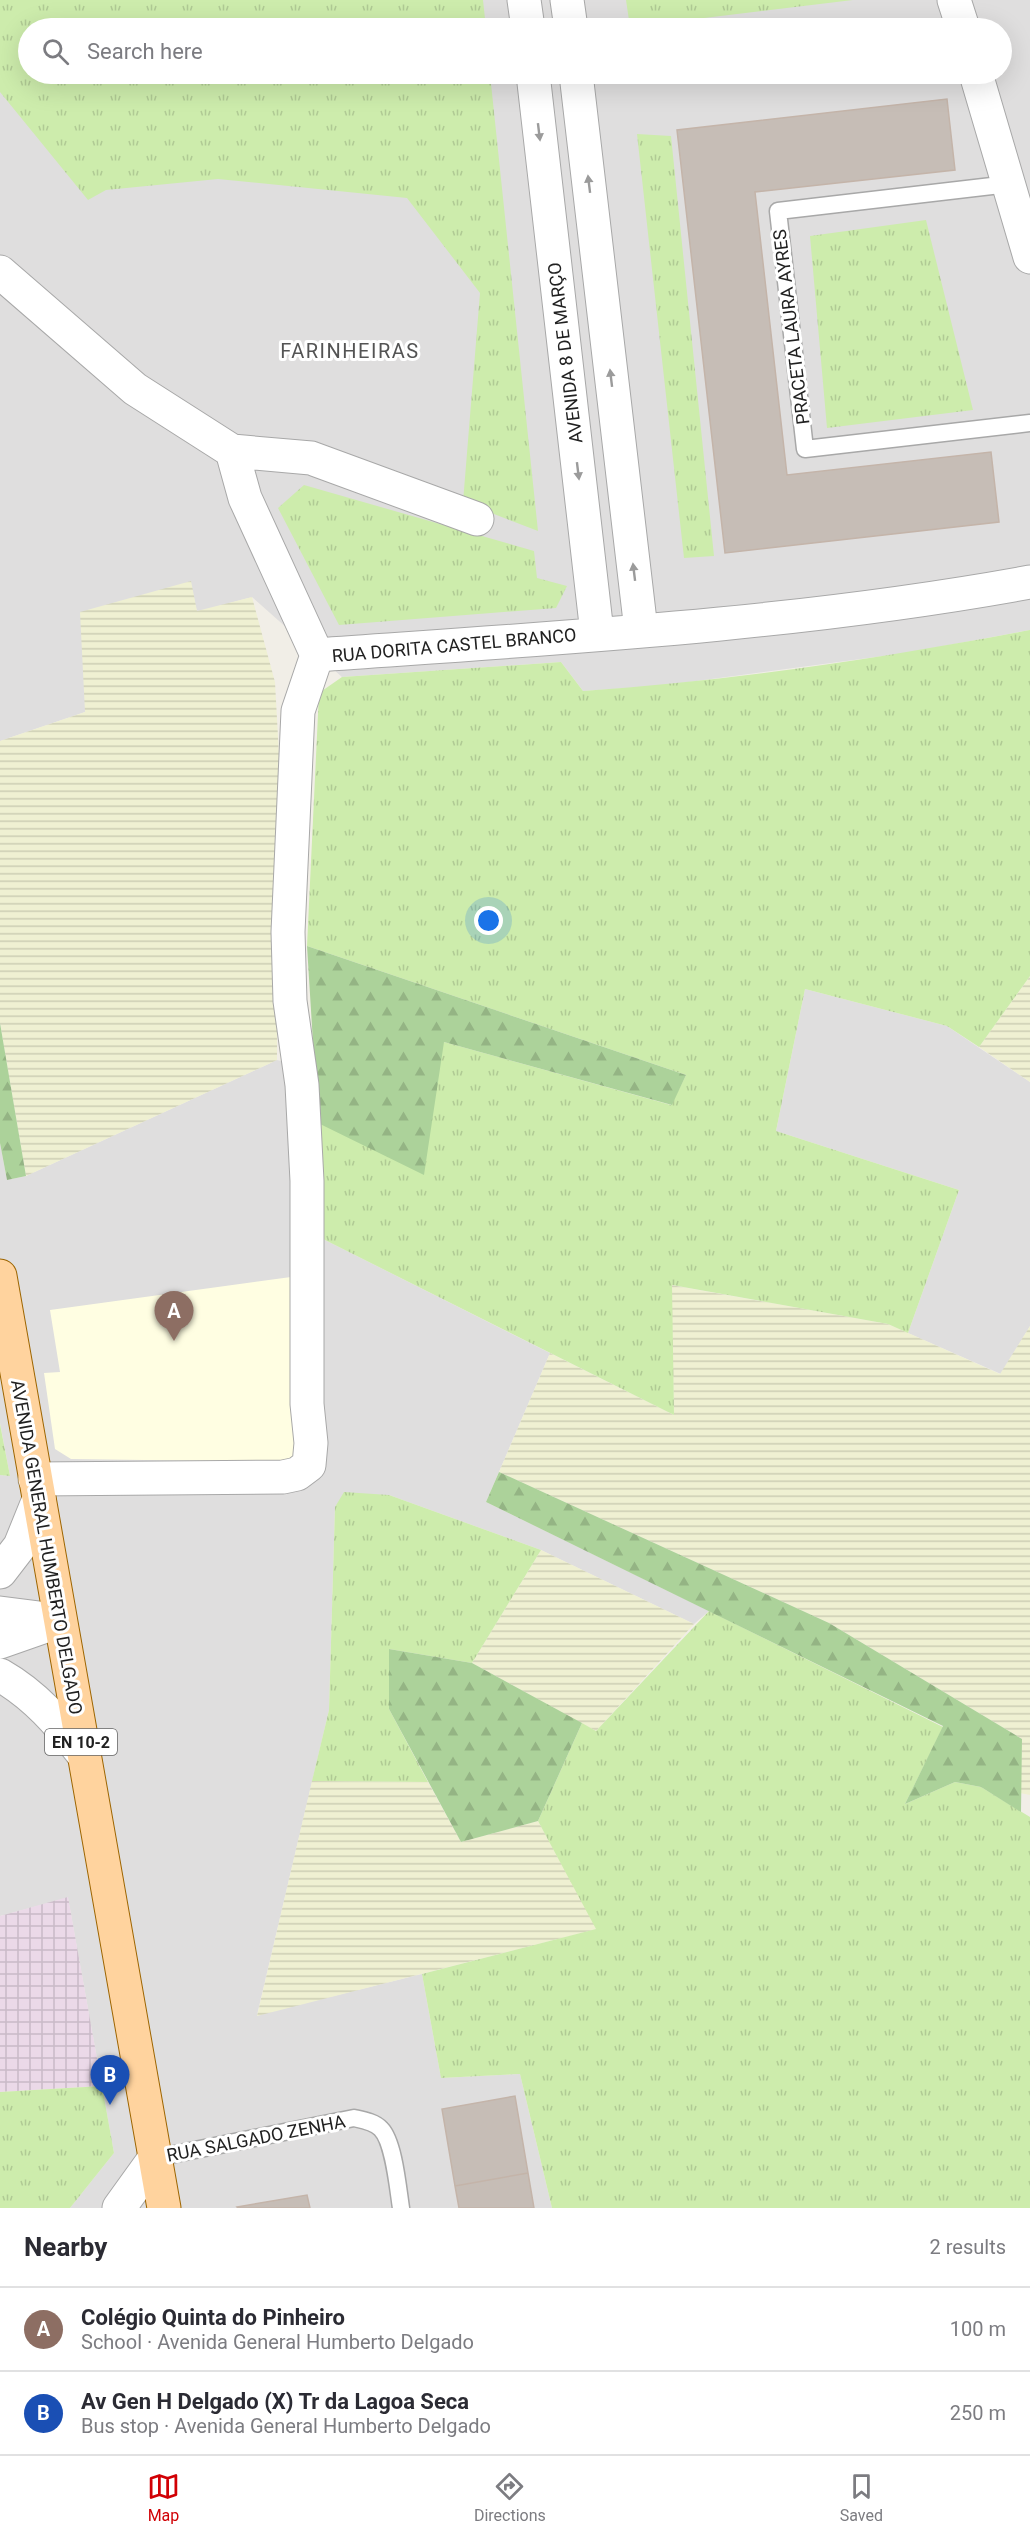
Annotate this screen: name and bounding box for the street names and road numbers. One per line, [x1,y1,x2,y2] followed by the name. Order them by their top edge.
[769,228,813,426] street label: PRACETA LAURA AYRES
[543,261,587,445] street label: AVENIDA 8 DE MARÇO
[331,624,577,666] street label: RUA DORITA CASTEL BRANCO
[7,1378,87,1716] street label: AVENIDA GENERAL HUMBERTO DELGADO
[45,1729,117,1755] road number: EN 10-2
[165,2110,347,2166] street label: RUA SALGADO ZENHA

